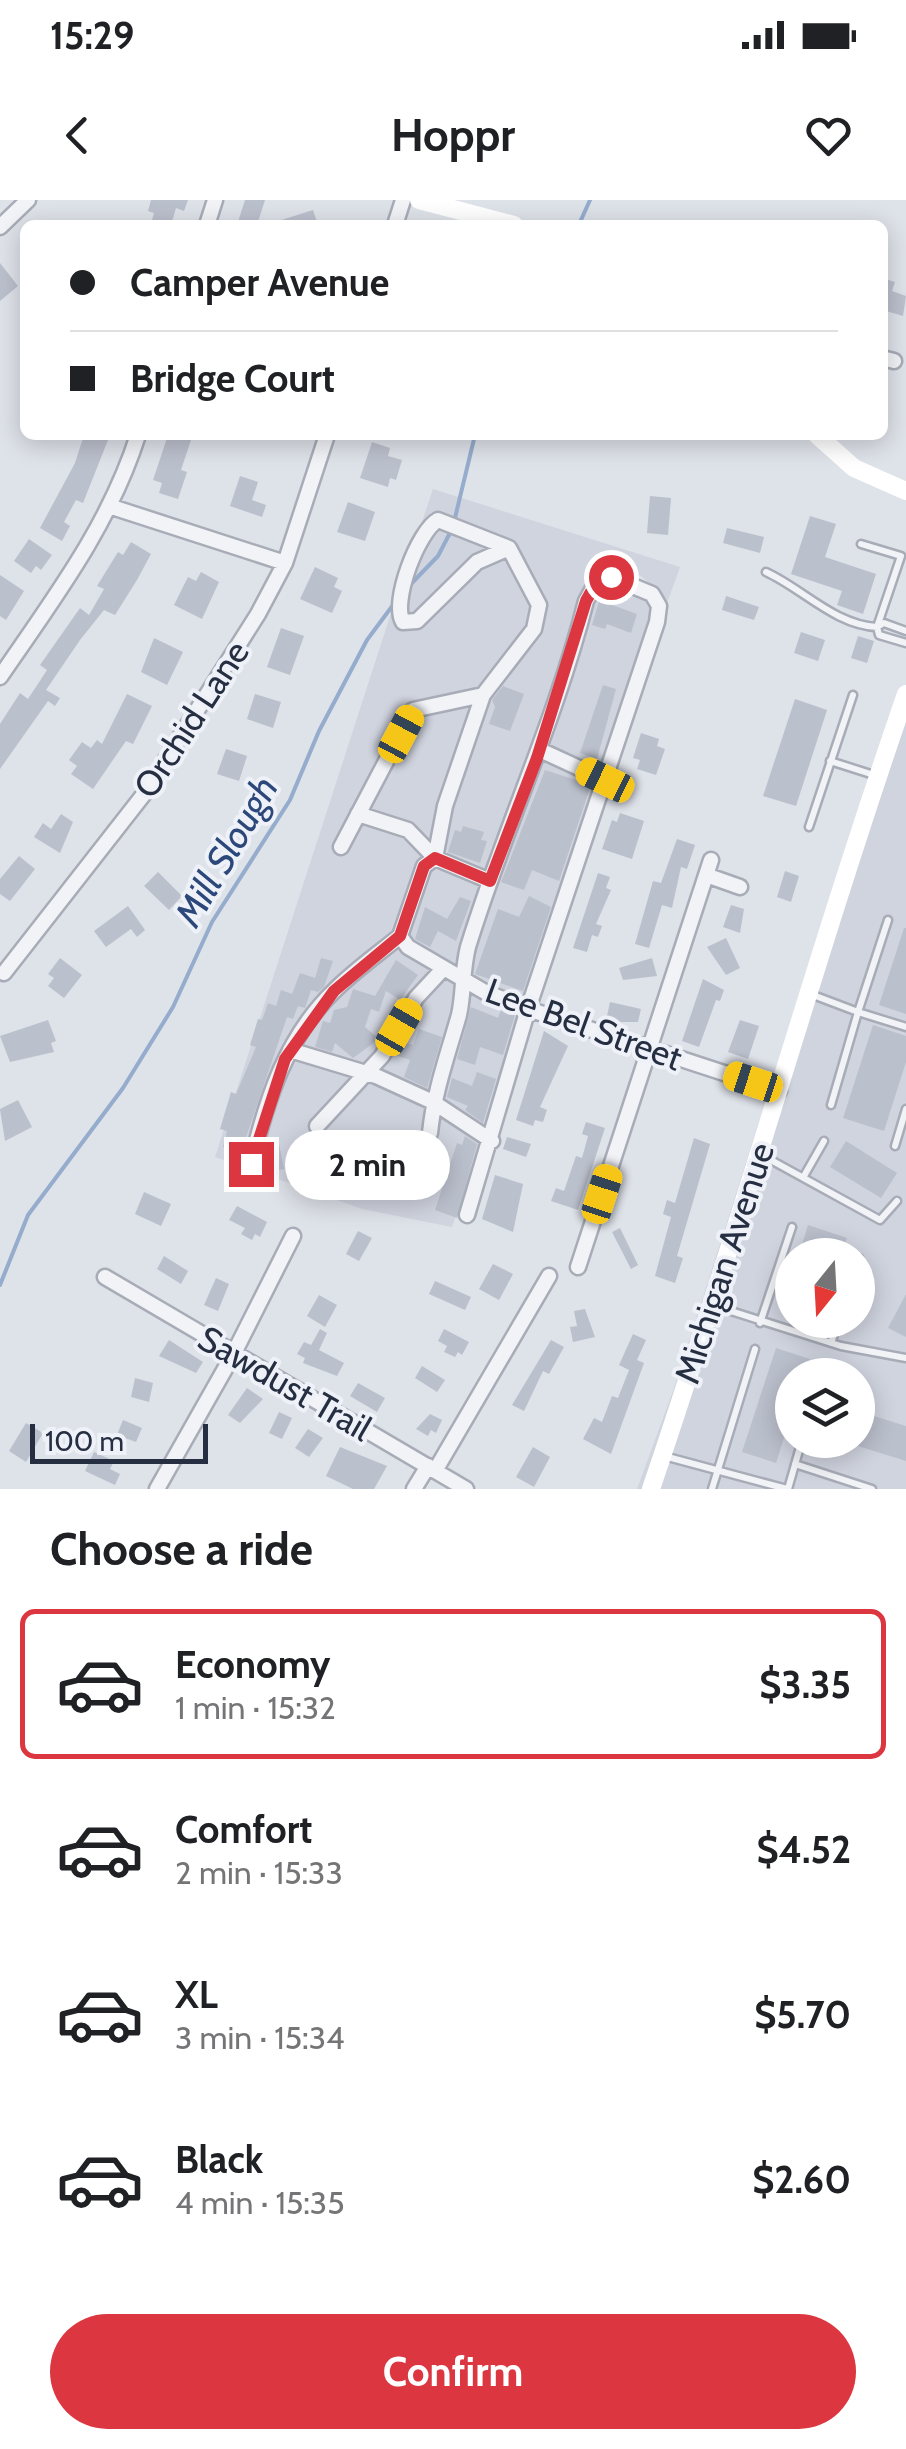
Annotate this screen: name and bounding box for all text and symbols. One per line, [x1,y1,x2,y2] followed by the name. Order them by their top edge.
[50,12,134,59] text: 15:29
[50,108,105,163] icon: back
[391,108,515,162] text: Hoppr
[801,108,856,163] icon: heart
[130,259,389,306] text: Camper Avenue
[130,355,335,402] text: Bridge Court
[589,555,634,600] route start
[124,632,258,806] street label: Orchid Lane
[374,700,428,768] car
[571,753,639,807] car
[164,767,288,935] water label: Mill Slough
[480,969,688,1079] street label: Lee Bel Street
[371,994,427,1060] car
[720,1058,786,1106] car
[286,1129,451,1199] callout: 2 min
[665,1137,783,1389] street label: Michigan Avenue
[229,1142,274,1187] route end
[329,1145,406,1184] text: 2 min
[578,1161,626,1227] car
[775,1238,875,1338] north arrow
[775,1238,875,1458] map controls
[191,1316,380,1450] street label: Sawdust Trail
[775,1358,875,1458] button: layers
[30,1419,208,1464] scale bar
[45,1424,124,1458] text: 100 m
[50,1522,313,1576] text: Choose a ride
[55,1639,145,1729] icon: car
[175,1641,330,1688] text: Economy
[759,1661,851,1708] text: $3.35
[175,1688,336,1727] text: 1 min · 15:32
[55,1804,145,1894] icon: car
[175,1806,312,1853] text: Comfort
[756,1826,851,1873] text: $4.52
[175,1853,343,1892] text: 2 min · 15:33
[55,1969,145,2059] icon: car
[175,1971,218,2018] text: XL
[754,1991,851,2038] text: $5.70
[175,2018,344,2057] text: 3 min · 15:34
[55,2134,145,2224] icon: car
[175,2136,263,2183] text: Black
[752,2156,851,2203] text: $2.60
[175,2183,344,2222] text: 4 min · 15:35
[50,2314,856,2429] button: Confirm

